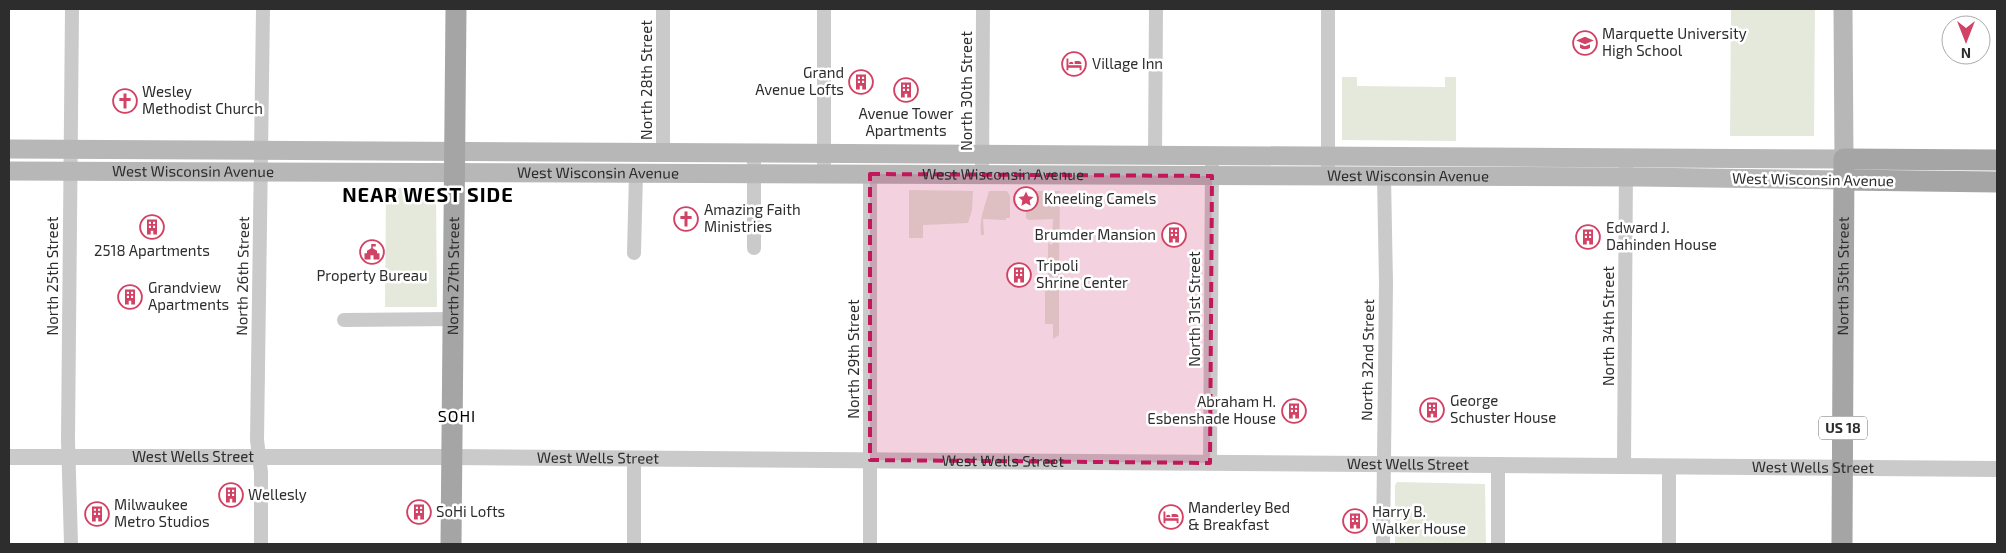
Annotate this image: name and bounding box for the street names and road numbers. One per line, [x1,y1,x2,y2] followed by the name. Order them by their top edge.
[637,20,655,140] street label: North 28th Street
[957,31,975,151] street label: North 30th Street
[112,161,274,180] street label: West Wisconsin Avenue
[517,163,679,181] street label: West Wisconsin Avenue
[922,164,1084,183] street label: West Wisconsin Avenue
[1327,166,1489,184] street label: West Wisconsin Avenue
[1732,169,1894,189] street label: West Wisconsin Avenue
[43,216,61,335] street label: North 25th Street
[232,216,252,336] street label: North 26th Street
[443,216,462,335] street label: North 27th Street
[1833,216,1852,335] street label: North 35th Street
[1185,251,1203,367] street label: North 31st Street
[1599,266,1617,386] street label: North 34th Street
[844,299,862,419] street label: North 29th Street
[1357,299,1377,421] street label: North 32nd Street
[1819,416,1867,439] road number: US 18
[132,447,254,465] street label: West Wells Street
[537,448,659,467] street label: West Wells Street
[942,451,1064,470] street label: West Wells Street
[1347,454,1469,473] street label: West Wells Street
[1752,457,1874,476] street label: West Wells Street

